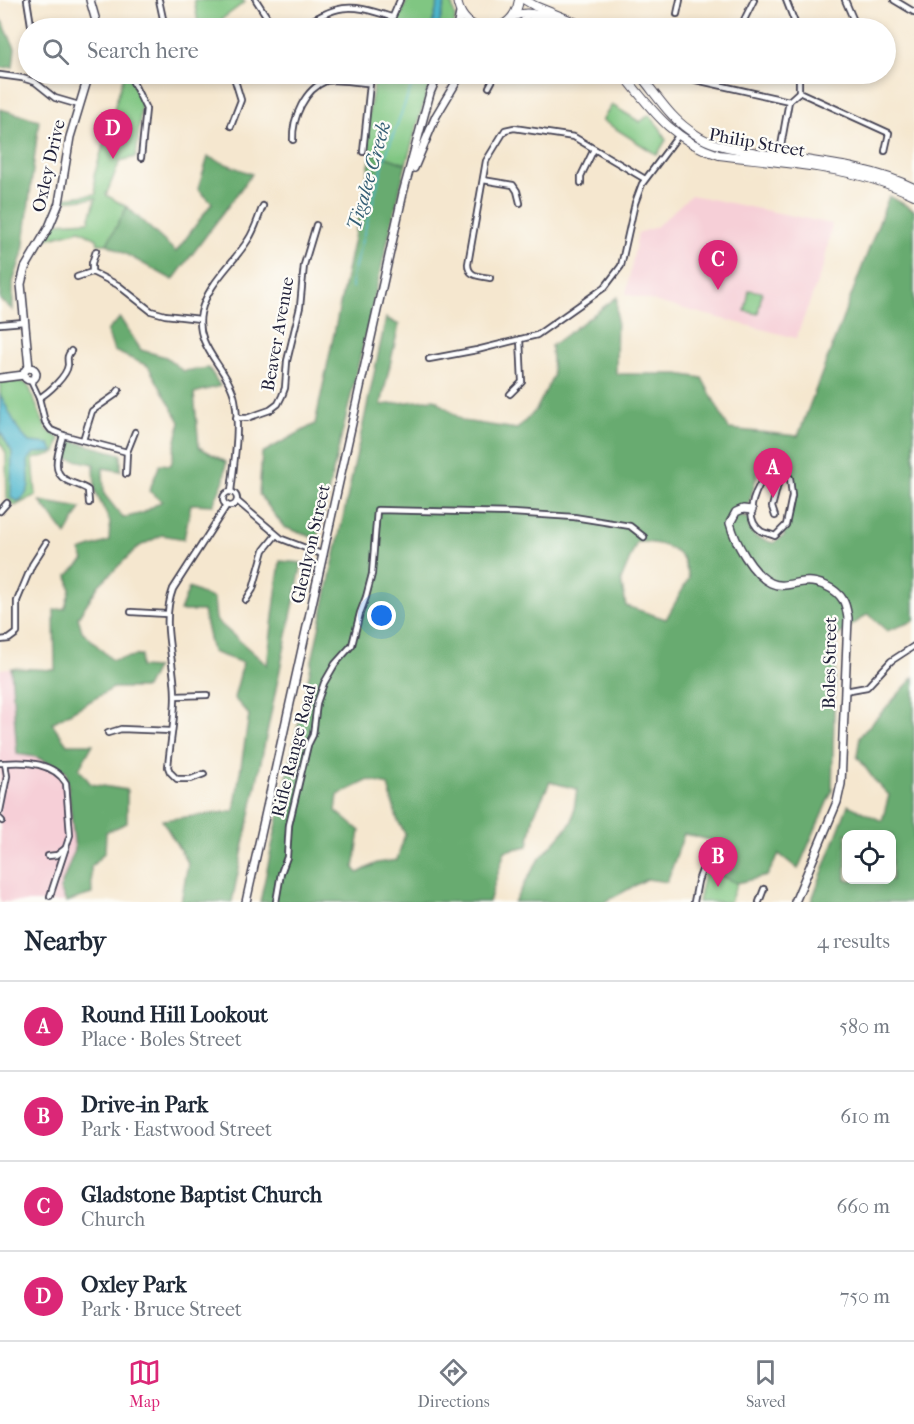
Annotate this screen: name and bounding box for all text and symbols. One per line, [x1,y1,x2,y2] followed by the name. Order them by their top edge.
[18,18,896,84] search box
[39,35,72,68] icon: search
[87,38,199,64] text: Search here
[94,110,132,159] pin: D
[28,117,70,214] street label: Oxley Drive
[343,119,395,233] water label: Tigalee Creek
[707,124,807,162] street label: Philip Street
[698,240,738,290] pin: C
[258,275,298,393] street label: Beaver Avenue
[754,448,792,498] pin: A
[287,482,335,606] street label: Glenlyon Street
[367,601,396,630] your location
[819,616,841,709] street label: Boles Street
[267,682,321,820] street label: Rifle Range Road
[842,830,896,884] map controls
[842,830,896,884] button: locate
[698,838,738,887] pin: B
[24,926,106,957] text: Nearby
[817,930,890,953] text: 4 results
[81,1002,268,1028] text: Round Hill Lookout
[37,1015,50,1038] text: A
[839,1015,890,1038] text: 580 m
[81,1028,242,1051] text: Place · Boles Street
[81,1092,208,1118] text: Drive-in Park
[37,1105,50,1128] text: B
[840,1105,890,1128] text: 610 m
[81,1118,272,1141] text: Park · Eastwood Street
[81,1182,322,1208] text: Gladstone Baptist Church
[37,1195,50,1218] text: C
[836,1195,890,1218] text: 660 m
[81,1208,145,1231] text: Church
[81,1272,187,1298] text: Oxley Park
[36,1285,51,1308] text: D
[840,1285,890,1308] text: 750 m
[81,1298,242,1321] text: Park · Bruce Street
[128,1356,161,1411] tab: Map
[418,1356,490,1411] tab: Directions
[746,1356,786,1411] tab: Saved

